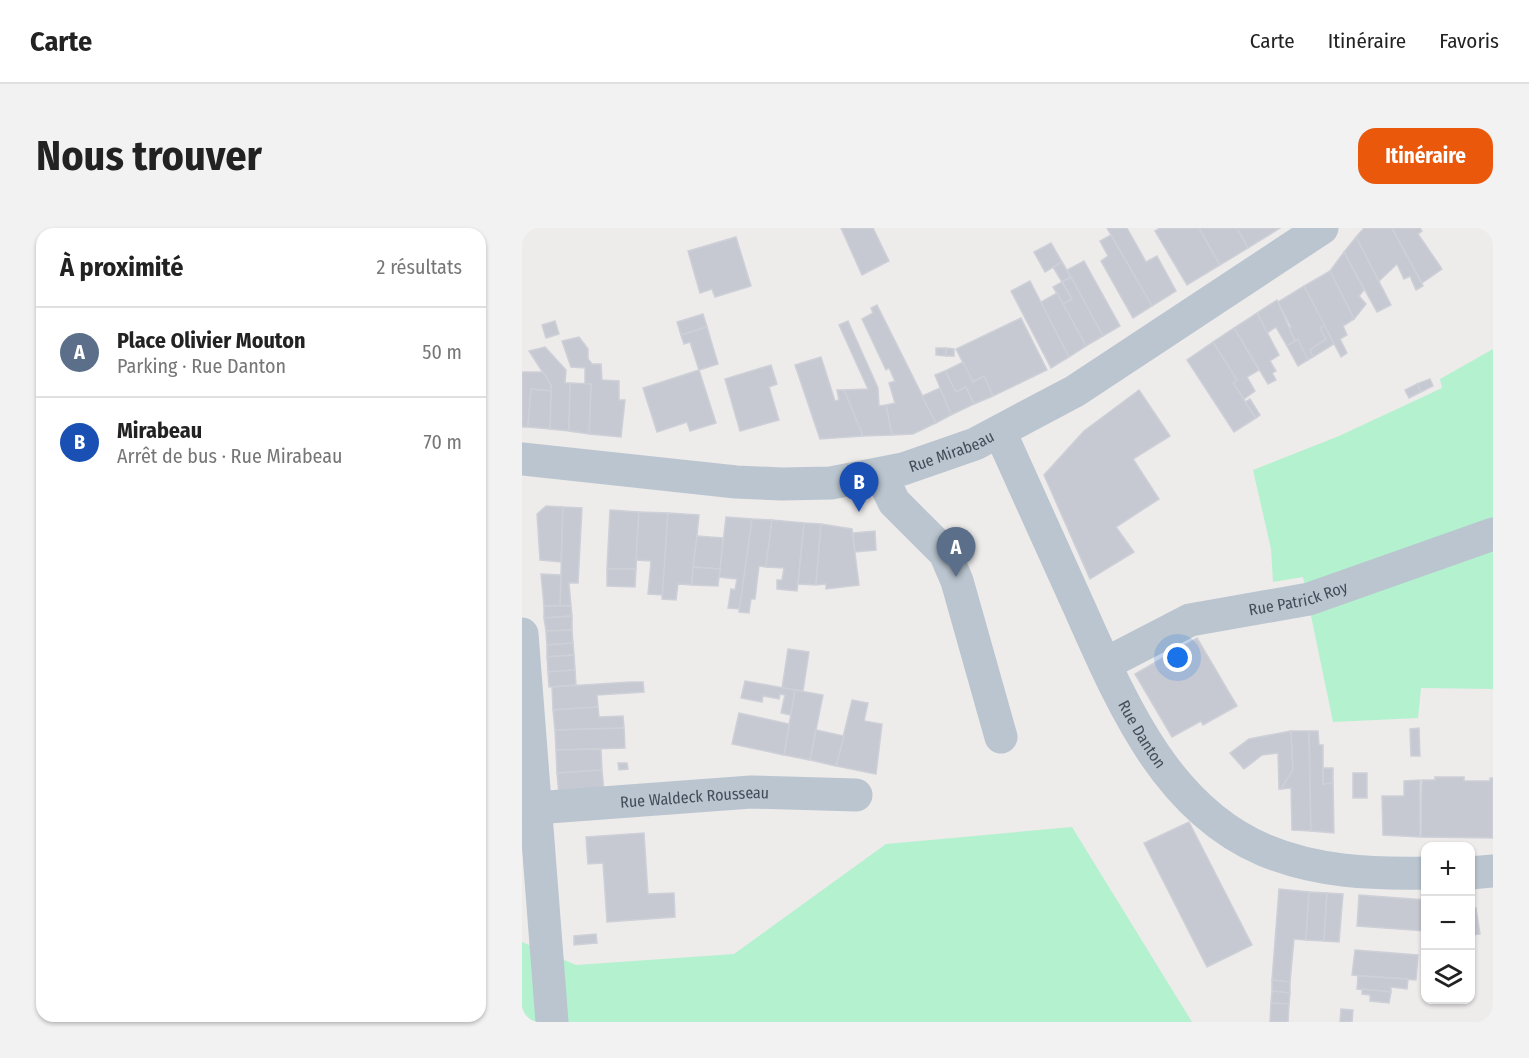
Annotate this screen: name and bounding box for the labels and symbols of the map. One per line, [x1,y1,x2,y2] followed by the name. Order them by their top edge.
[906,426,997,476] street label: Rue Mirabeau
[840,462,878,512] pin: B
[936,528,976,577] pin: A
[1247,576,1351,619] street label: Rue Patrick Roy
[1163,643,1192,672] your location
[1115,697,1170,772] street label: Rue Danton
[619,782,769,811] street label: Rue Waldeck Rousseau

